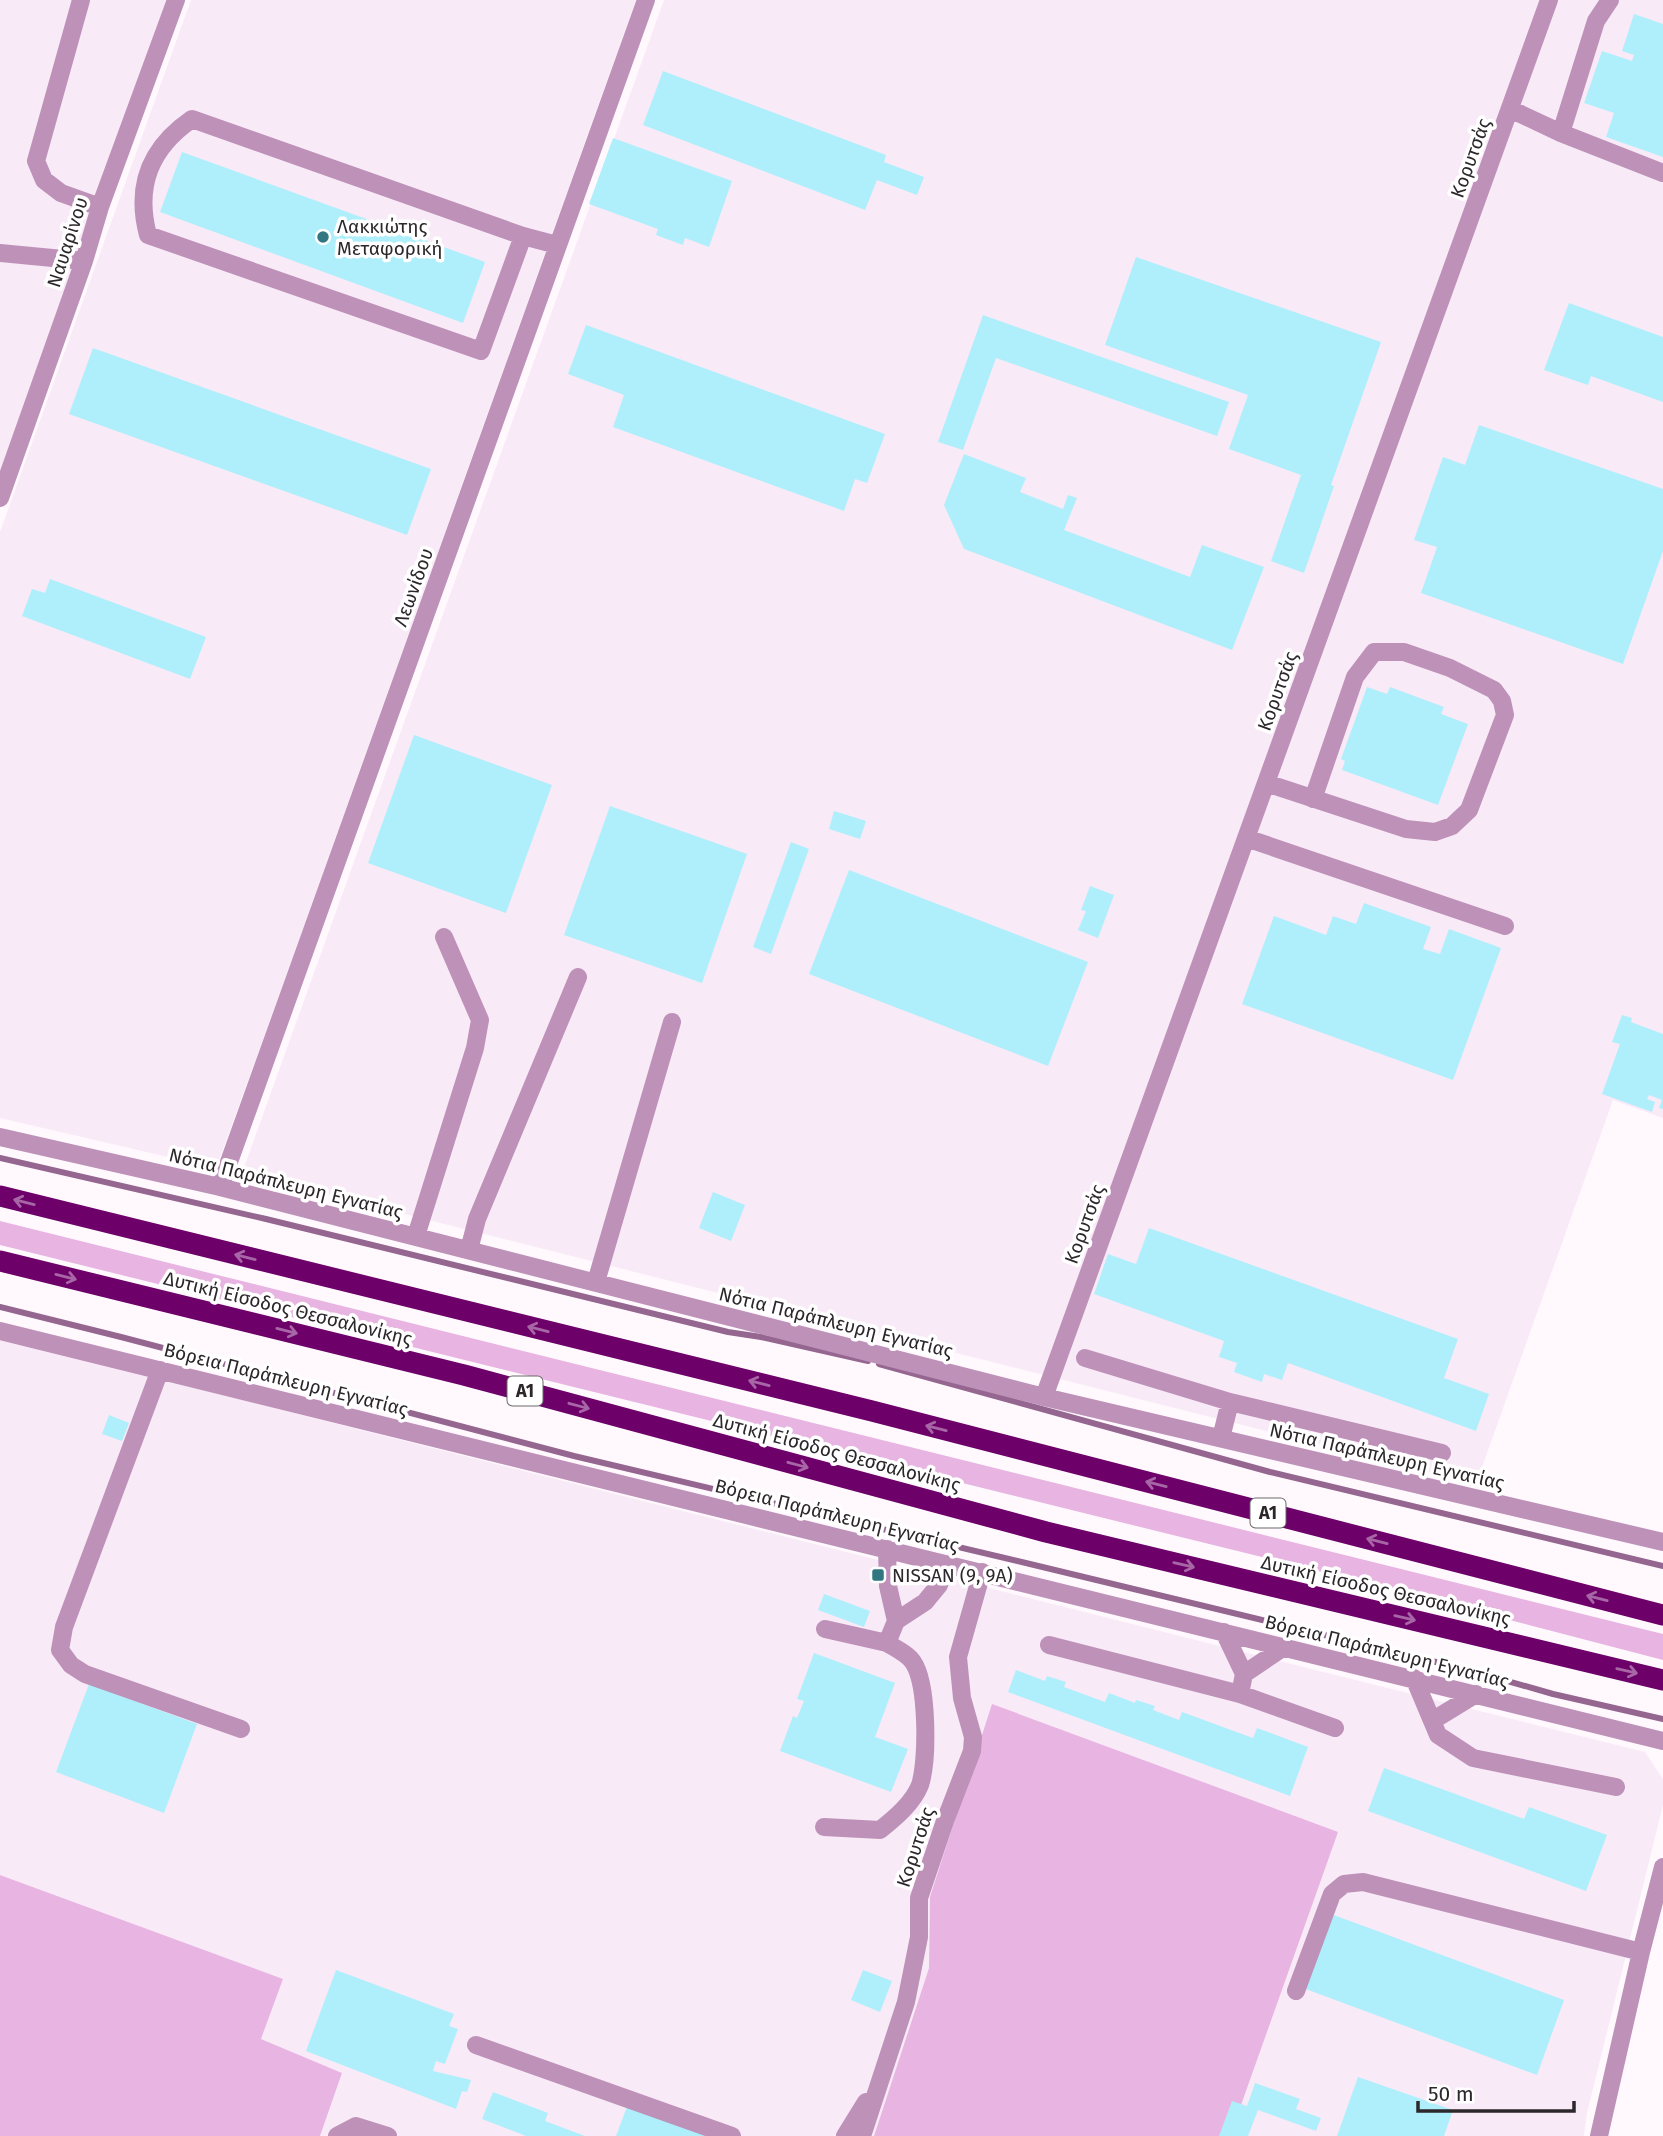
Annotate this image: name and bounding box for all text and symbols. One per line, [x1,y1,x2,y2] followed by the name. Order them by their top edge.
[1446,115,1495,201] street label: Κορυτσάς
[42,194,93,290] street label: Ναυαρίνου
[337,215,442,260] place label: Λακκιώτης Μεταφορική
[315,229,331,245] marker: Λακκιώτης Μεταφορική
[389,545,438,629] street label: Λεωνίδου
[1253,648,1302,734] street label: Κορυτσάς
[167,1143,405,1224] street label: Νότια Παράπλευρη Εγνατίας
[1060,1181,1109,1267] street label: Κορυτσάς
[14,1195,36,1208] one-way arrow
[234,1250,257,1263] one-way arrow
[161,1266,415,1351] street label: Δυτική Είσοδος Θεσσαλονίκης
[54,1271,77,1284] one-way arrow
[717,1282,955,1363] street label: Νότια Παράπλευρη Εγνατίας
[527,1322,550,1335] one-way arrow
[275,1325,298,1338] one-way arrow
[162,1338,410,1421] street label: Βόρεια Παράπλευρη Εγνατίας
[508,1376,542,1406] road number: Α1
[748,1376,770,1389] one-way arrow
[568,1400,590,1413] one-way arrow
[711,1408,963,1497] street label: Δυτική Είσοδος Θεσσαλονίκης
[1267,1418,1507,1495] street label: Νότια Παράπλευρη Εγνατίας
[925,1421,948,1434] one-way arrow
[787,1459,809,1472] one-way arrow
[713,1474,961,1557] street label: Βόρεια Παράπλευρη Εγνατίας
[1145,1477,1168,1490] one-way arrow
[1250,1498,1286,1528] road number: Α1
[1366,1534,1388,1547] one-way arrow
[1259,1551,1513,1630] street label: Δυτική Είσοδος Θεσσαλονίκης
[1172,1559,1195,1572] one-way arrow
[892,1564,1013,1587] place label: NISSAN (9, 9Α)
[870,1567,886,1583] marker: NISSAN (9, 9Α)
[1586,1591,1609,1604] one-way arrow
[1263,1610,1511,1693] street label: Βόρεια Παράπλευρη Εγνατίας
[1393,1612,1416,1625] one-way arrow
[1615,1665,1637,1678] one-way arrow
[892,1804,939,1890] street label: Κορυτσάς
[1418,2070,1574,2114] scale bar
[1428,2081,1474,2107] text: 50 m

